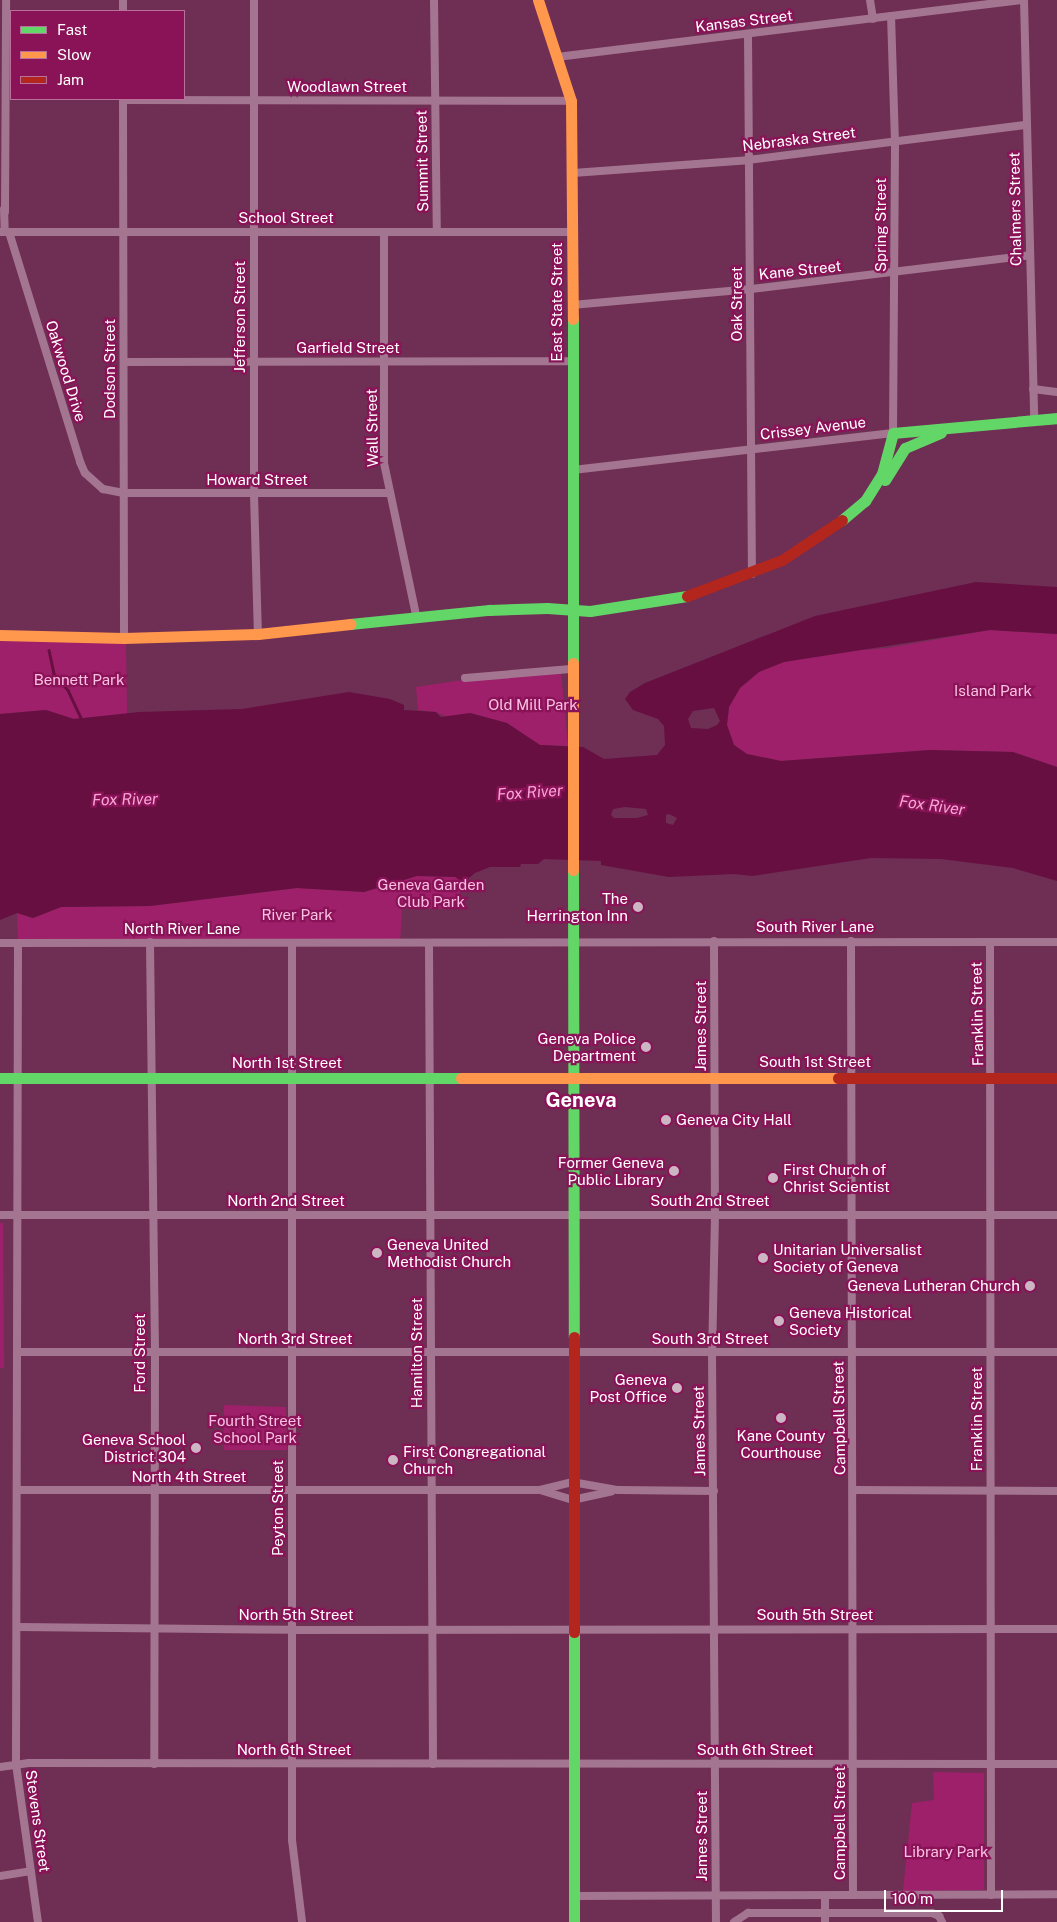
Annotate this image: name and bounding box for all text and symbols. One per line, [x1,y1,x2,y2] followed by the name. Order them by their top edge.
[694,6,794,36] street label: Kansas Street
[10,10,185,100] legend
[57,21,87,38] text: Fast
[57,46,91,63] text: Slow
[57,71,84,88] text: Jam
[287,78,407,96] street label: Woodlawn Street
[412,110,432,212] street label: Summit Street
[741,123,857,155] street label: Nebraska Street
[1005,152,1025,266] street label: Chalmers Street
[872,178,890,272] street label: Spring Street
[238,209,334,227] street label: School Street
[548,242,566,362] street label: East State Street
[758,257,842,283] street label: Kane Street
[231,261,249,373] street label: Jefferson Street
[728,266,746,342] street label: Oak Street
[42,318,90,424] street label: Oakwood Drive
[101,319,119,419] street label: Dodson Street
[296,339,400,357] street label: Garfield Street
[362,389,382,467] street label: Wall Street
[759,413,867,443] street label: Crissey Avenue
[206,471,308,489] street label: Howard Street
[34,671,124,689] park label: Bennett Park
[954,682,1032,700] park label: Island Park
[488,696,578,714] park label: Old Mill Park
[496,781,564,805] water label: Fox River
[92,790,158,810] water label: Fox River
[898,792,966,820] water label: Fox River
[378,875,484,910] park label: Geneva Garden Club Park
[527,889,628,924] place label: The Herrington Inn
[632,901,644,913] marker: The Herrington Inn
[261,906,333,924] park label: River Park
[756,918,874,936] street label: South River Lane
[124,920,240,938] street label: North River Lane
[967,962,987,1066] street label: Franklin Street
[692,981,710,1071] street label: James Street
[537,1029,636,1064] place label: Geneva Police Department
[640,1041,652,1053] marker: Geneva Police Department
[759,1053,871,1071] street label: South 1st Street
[232,1054,342,1072] street label: North 1st Street
[545,1088,617,1112] district label: Geneva
[676,1111,792,1129] place label: Geneva City Hall
[660,1114,672,1126] marker: Geneva City Hall
[558,1153,664,1188] place label: Former Geneva Public Library
[783,1160,890,1195] place label: First Church of Christ Scientist
[668,1165,680,1177] marker: Former Geneva Public Library
[767,1172,779,1184] marker: First Church of Christ Scientist
[227,1192,345,1210] street label: North 2nd Street
[650,1192,770,1210] street label: South 2nd Street
[387,1235,511,1270] place label: Geneva United Methodist Church
[773,1240,922,1275] place label: Unitarian Universalist Society of Geneva
[371,1247,383,1259] marker: Geneva United Methodist Church
[757,1252,769,1264] marker: Unitarian Universalist Society of Geneva
[847,1277,1020,1295] place label: Geneva Lutheran Church
[1024,1280,1036,1292] marker: Geneva Lutheran Church
[408,1298,426,1408] street label: Hamilton Street
[789,1303,912,1338] place label: Geneva Historical Society
[131,1313,149,1393] street label: Ford Street
[773,1315,785,1327] marker: Geneva Historical Society
[237,1330,353,1348] street label: North 3rd Street
[652,1330,768,1348] street label: South 3rd Street
[829,1361,849,1475] street label: Campbell Street
[968,1367,986,1471] street label: Franklin Street
[590,1370,667,1405] place label: Geneva Post Office
[671,1382,683,1394] marker: Geneva Post Office
[689,1386,709,1476] street label: James Street
[208,1411,302,1446] park label: Fourth Street School Park
[775,1412,787,1424] marker: Kane County Courthouse
[737,1426,825,1461] place label: Kane County Courthouse
[82,1430,186,1465] place label: Geneva School District 304
[190,1442,202,1454] marker: Geneva School District 304
[403,1442,546,1477] place label: First Congregational Church
[387,1454,399,1466] marker: First Congregational Church
[269,1460,287,1556] street label: Peyton Street
[132,1468,246,1486] street label: North 4th Street
[238,1606,354,1624] street label: North 5th Street
[757,1606,873,1624] street label: South 5th Street
[237,1741,351,1759] street label: North 6th Street
[697,1741,813,1759] street label: South 6th Street
[831,1766,849,1880] street label: Campbell Street
[22,1769,54,1873] street label: Stevens Street
[693,1791,711,1881] street label: James Street
[903,1843,989,1861] park label: Library Park
[887,1880,1006,1912] scale bar
[892,1890,933,1907] text: 100 m

